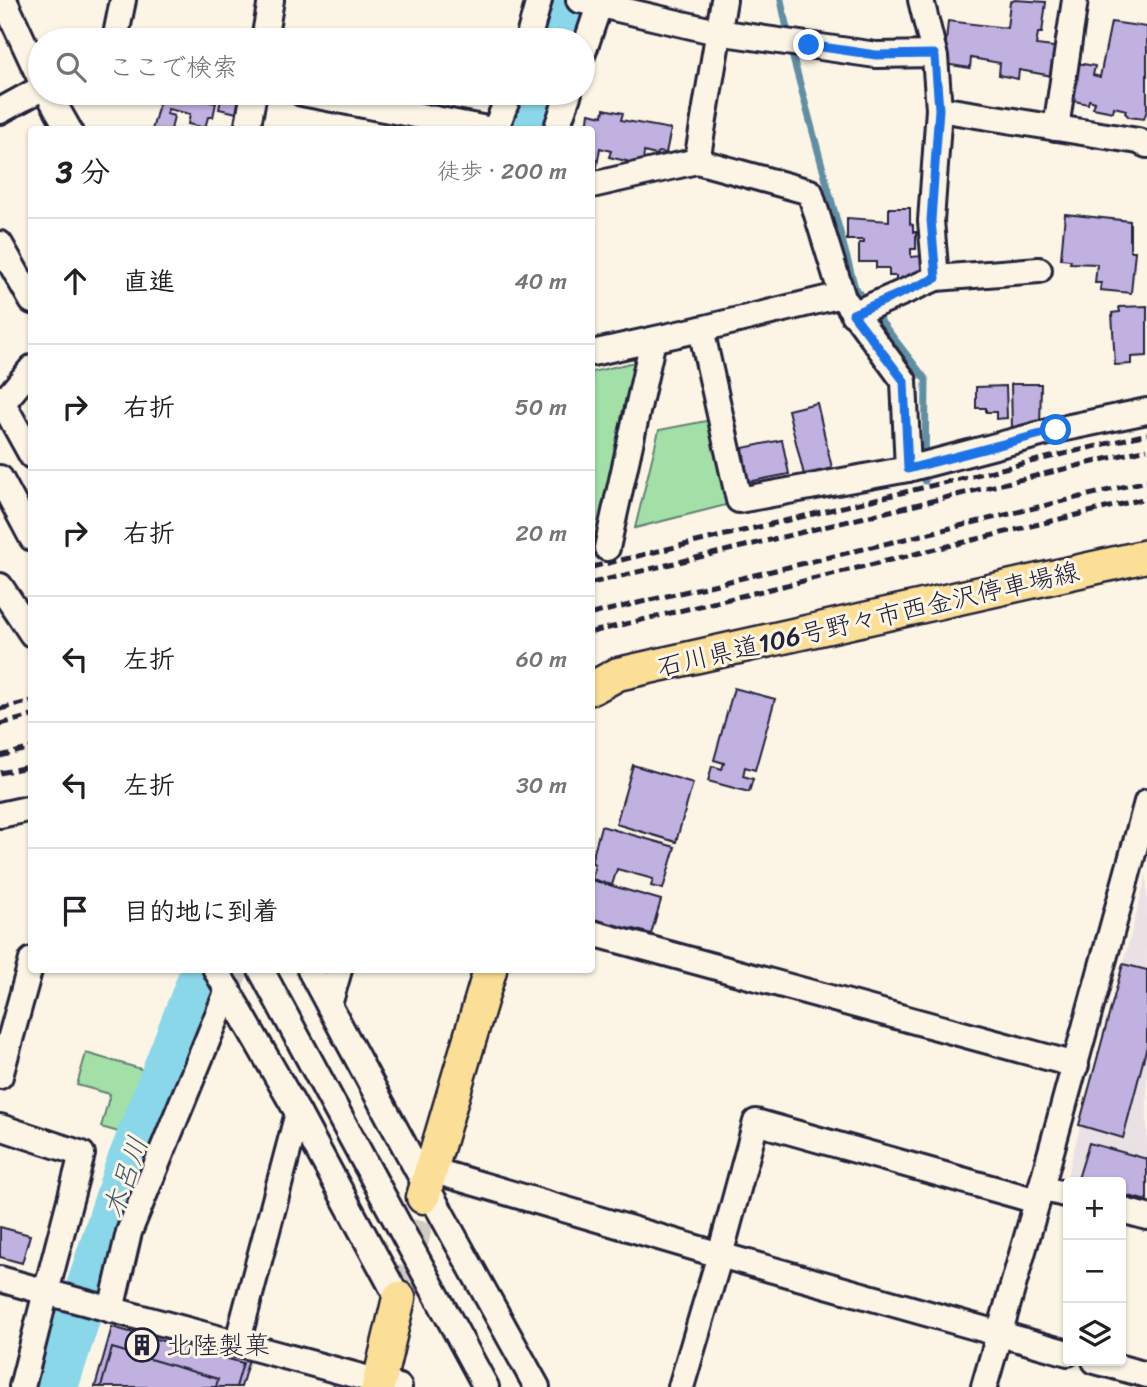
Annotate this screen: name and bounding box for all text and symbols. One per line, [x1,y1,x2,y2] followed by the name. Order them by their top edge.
[28,28,595,105] search box
[793,29,824,60] route end
[108,44,238,90] text: ここで検索
[52,48,90,86] icon: search
[56,145,110,199] text: 3 分
[437,151,567,192] text: 徒歩 · 200 m
[123,258,175,304] text: 直進
[514,261,567,302] text: 40 m
[56,262,94,300] icon: ahead
[123,384,175,430] text: 右折
[515,387,567,428] text: 50 m
[56,388,94,426] icon: right
[1040,414,1071,445] route start
[123,510,175,556] text: 右折
[516,513,567,554] text: 20 m
[56,514,94,552] icon: right
[652,548,1084,690] street label: 石川県道106号野々市西金沢停車場線
[123,636,175,682] text: 左折
[516,639,567,680] text: 60 m
[56,640,94,678] icon: left
[123,762,175,808] text: 左折
[516,765,567,806] text: 30 m
[56,766,94,804] icon: left
[123,888,279,934] text: 目的地に到着
[56,892,94,930] icon: arrive
[89,1129,162,1225] water label: 木呂川
[1063,1177,1126,1366] map controls
[1063,1177,1126,1240] button: +
[1063,1240,1126,1303] button: −
[1063,1303,1126,1366] button: layers
[166,1322,270,1368] place label: 北陸製菓
[123,1326,161,1364] building icon: 北陸製菓

